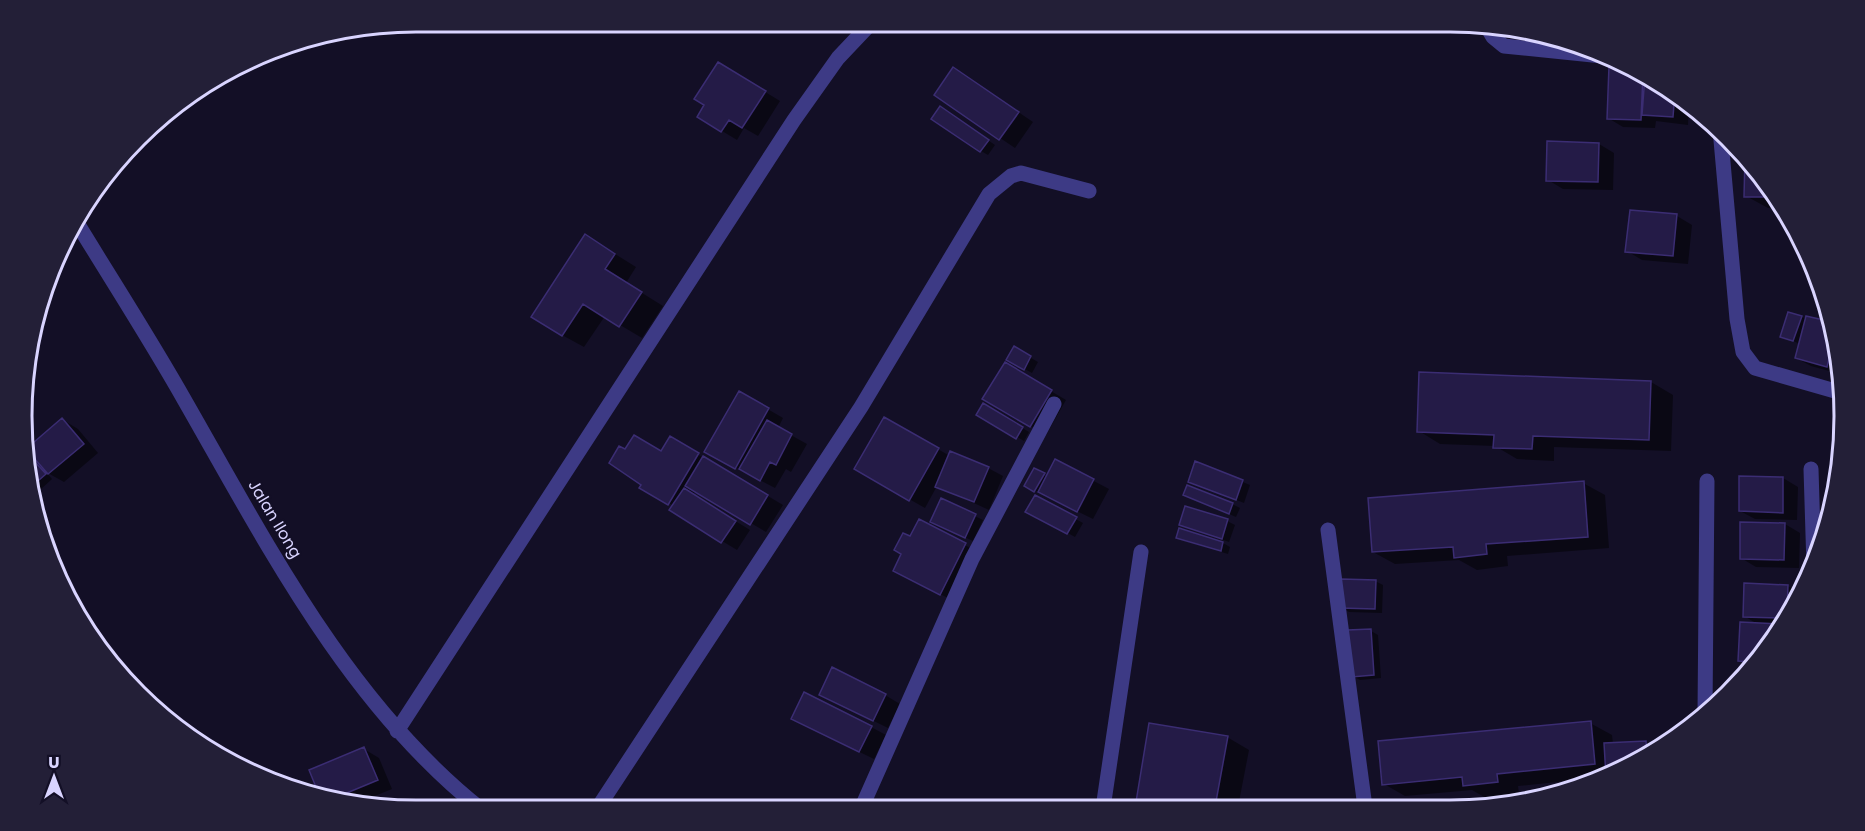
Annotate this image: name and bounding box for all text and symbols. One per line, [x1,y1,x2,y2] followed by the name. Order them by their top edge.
[243,475,307,563] street label: Jalan Ilong
[24,747,84,807] north arrow
[48,751,60,774] text: U

